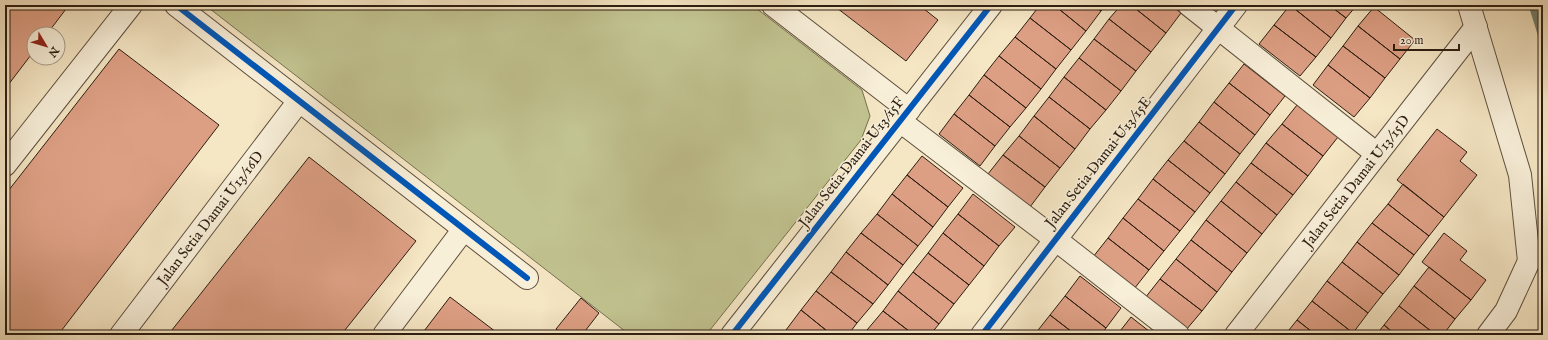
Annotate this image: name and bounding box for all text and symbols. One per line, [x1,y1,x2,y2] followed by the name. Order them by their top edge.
[26,26,66,66] north arrow
[1394,26,1459,52] scale bar
[1400,33,1423,48] text: 20 m
[44,43,62,60] text: N
[793,93,909,233] street label: Jalan Setia Damai U13/15F
[1040,93,1156,234] street label: Jalan Setia Damai U13/15E
[1297,111,1414,253] street label: Jalan Setia Damai U13/15D
[152,147,268,291] street label: Jalan Setia Damai U13/16D

